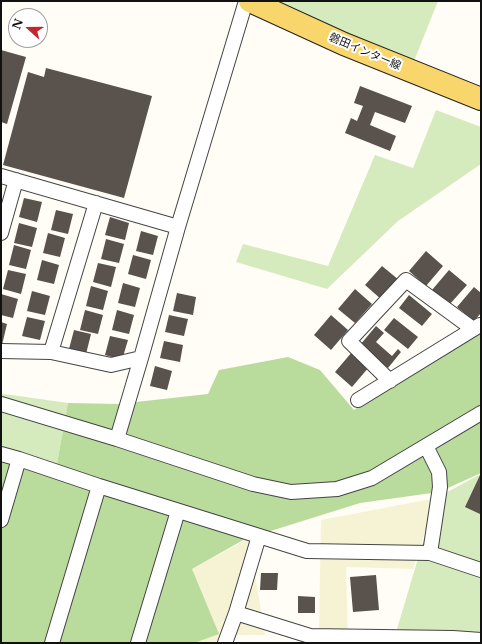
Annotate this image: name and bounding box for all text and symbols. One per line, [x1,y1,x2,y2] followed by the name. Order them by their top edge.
[8,8,48,48] north arrow
[9,17,26,31] text: N
[327,31,403,73] street label: 磐田インター線

